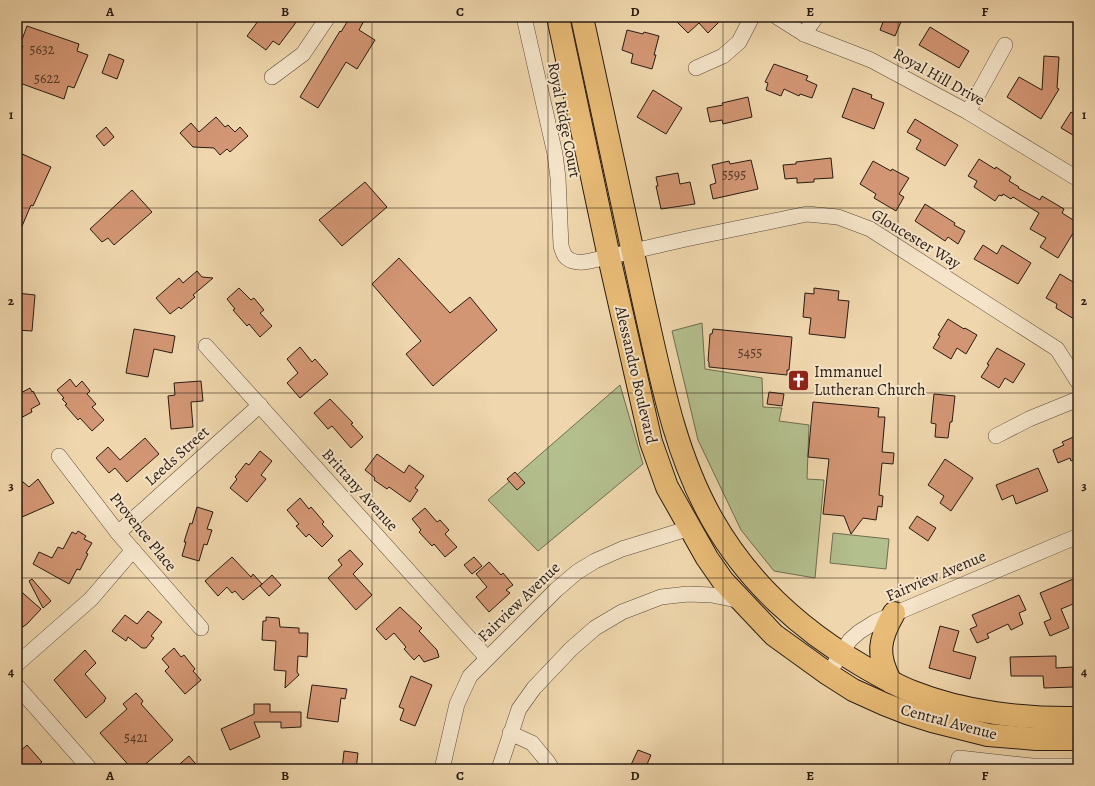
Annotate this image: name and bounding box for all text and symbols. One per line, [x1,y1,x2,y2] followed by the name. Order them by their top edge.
[105,3,115,20] text: A
[281,3,289,20] text: B
[456,3,464,20] text: C
[630,3,640,20] text: D
[806,3,814,20] text: E
[982,3,989,20] text: F
[30,40,55,59] house number: 5632
[889,43,989,111] street label: Royal Hill Drive
[542,60,586,180] street label: Royal Ridge Court
[34,69,60,88] house number: 5622
[9,106,14,123] text: 1
[1082,106,1087,123] text: 1
[722,165,746,184] house number: 5595
[867,204,966,275] street label: Gloucester Way
[8,292,15,309] text: 2
[1081,292,1088,309] text: 2
[609,303,663,446] street label: Alessandro Boulevard
[738,343,762,362] house number: 5455
[814,361,926,401] place label: Immanuel Lutheran Church
[786,368,812,394] church icon: Immanuel Lutheran Church
[140,421,214,491] street label: Leeds Street
[317,444,403,536] street label: Brittany Avenue
[8,477,14,494] text: 3
[1081,477,1087,494] text: 3
[104,488,182,576] street label: Provence Place
[883,545,989,607] street label: Fairview Avenue
[473,557,565,647] street label: Fairview Avenue
[8,663,14,680] text: 4
[1081,663,1087,680] text: 4
[898,699,1000,745] street label: Central Avenue
[124,728,148,747] house number: 5421
[105,767,115,784] text: A
[281,767,289,784] text: B
[456,767,464,784] text: C
[630,767,640,784] text: D
[806,767,814,784] text: E
[982,767,989,784] text: F

